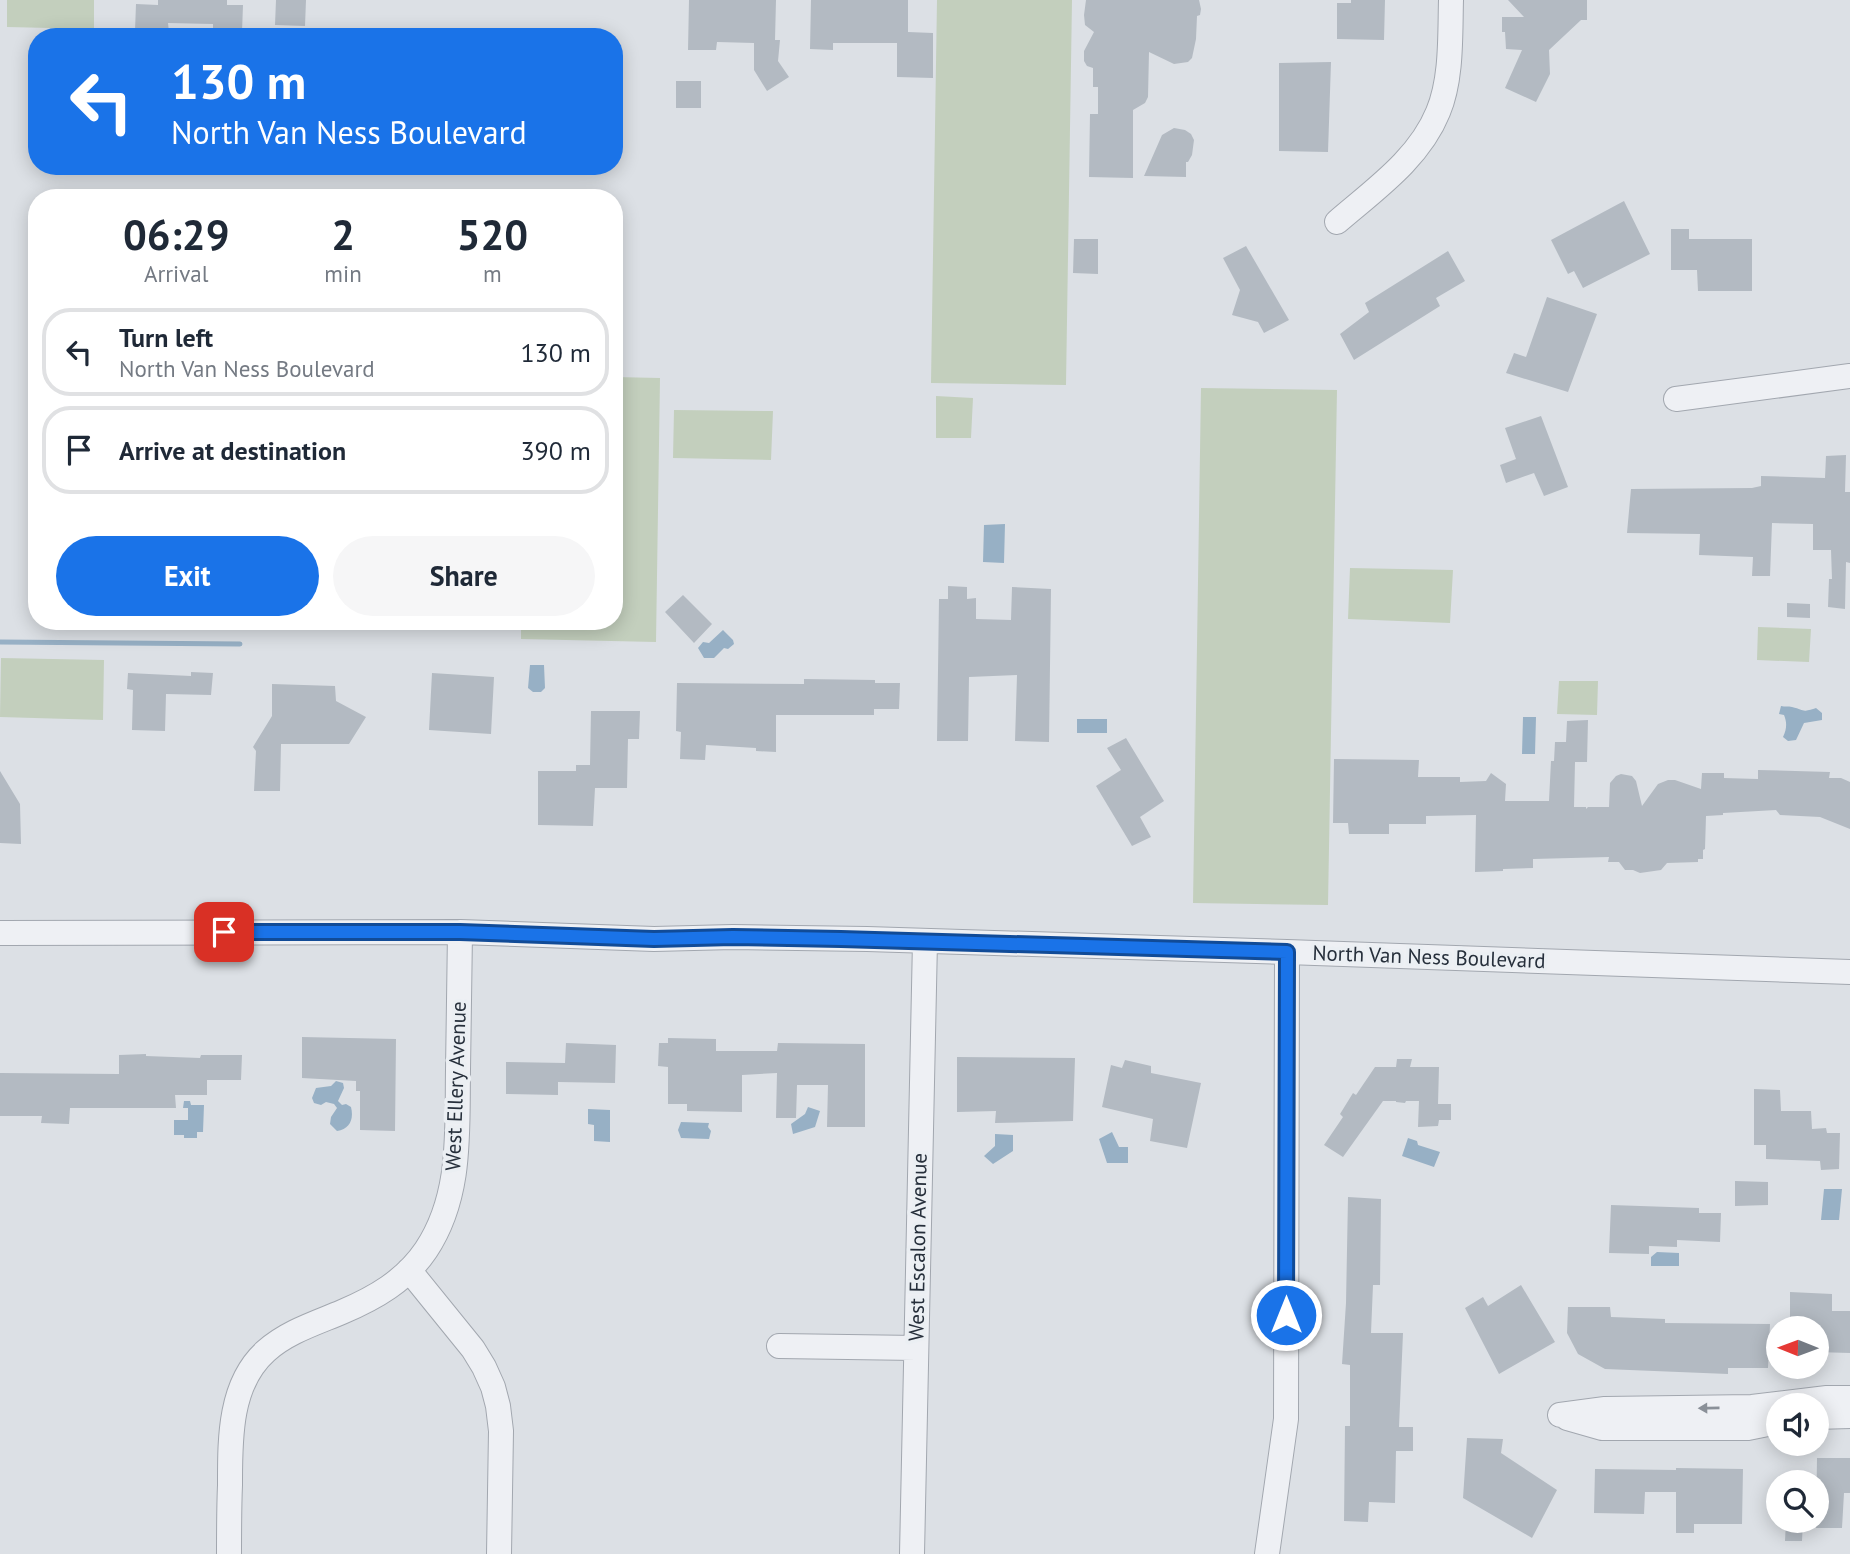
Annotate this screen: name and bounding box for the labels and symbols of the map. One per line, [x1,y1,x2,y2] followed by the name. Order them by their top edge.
[194,902,254,962] pin
[1312,939,1546,974] street label: North Van Ness Boulevard
[439,1001,472,1171] street label: West Ellery Avenue
[902,1153,933,1341] street label: West Escalon Avenue
[1249,1278,1323,1352] position arrow
[1766,1316,1829,1379] north arrow
[1698,1402,1720,1414] one-way arrow

